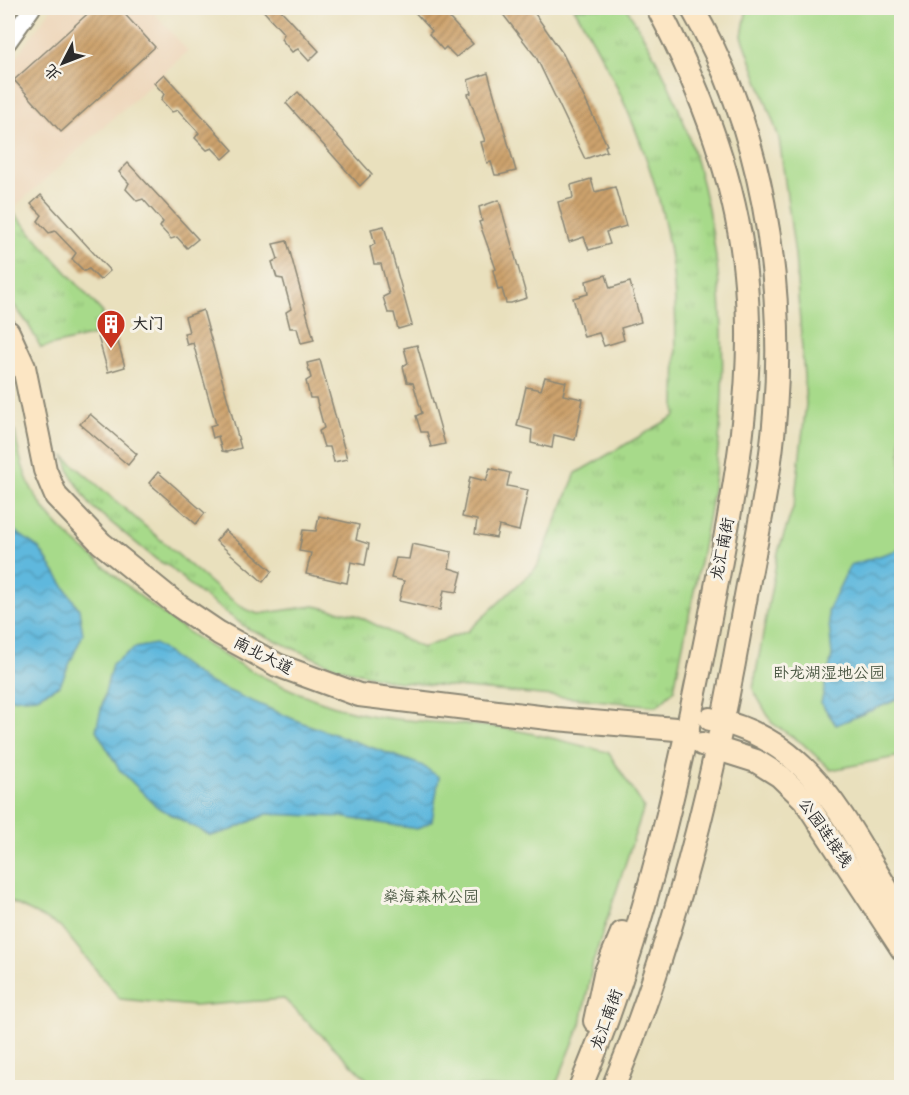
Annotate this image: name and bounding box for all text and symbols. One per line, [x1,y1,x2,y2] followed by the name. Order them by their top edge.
[33,33,93,93] north arrow
[41,60,65,84] text: 北
[95,308,127,350] building icon: 大门
[132,315,164,334] place label: 大门
[708,516,738,582] street label: 龙汇南街
[230,633,296,679] street label: 南北大道
[773,664,885,683] park label: 卧龙湖湿地公园
[794,795,856,871] street label: 公园连接线
[383,888,479,907] park label: 燊海森林公园
[587,987,627,1053] street label: 龙汇南街

